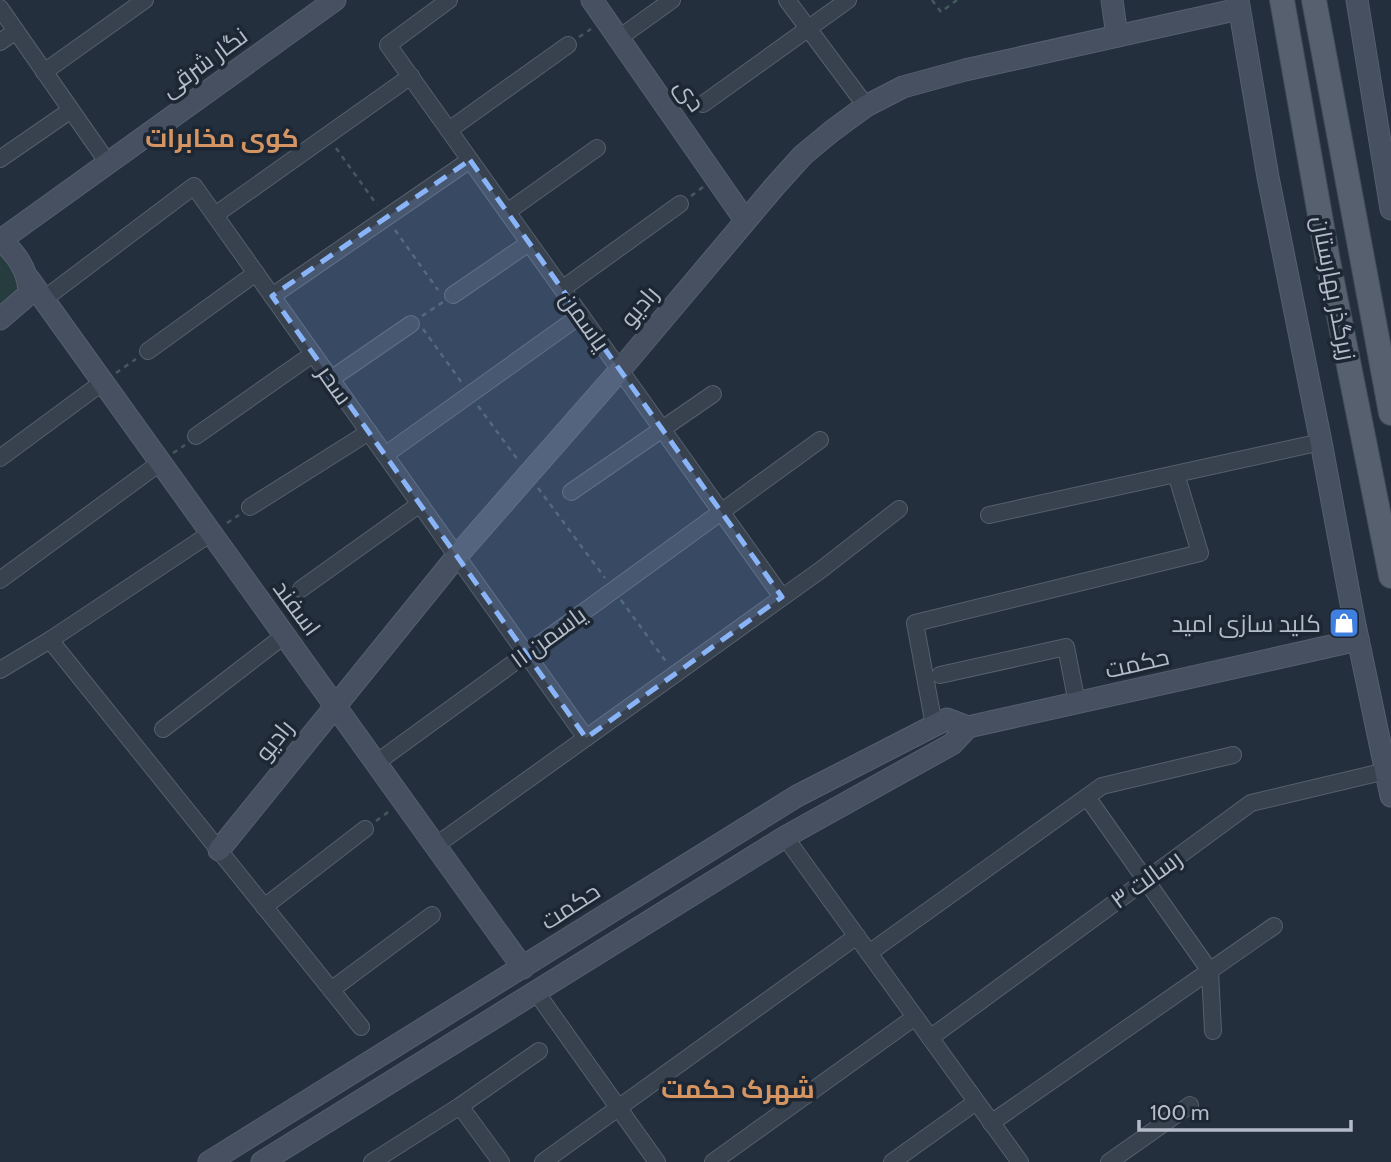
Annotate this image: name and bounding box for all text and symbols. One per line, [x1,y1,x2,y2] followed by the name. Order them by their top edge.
[155,21,253,103] street label: نگار شرقی
[669,73,711,117] street label: دی
[145,122,299,154] district label: کوی مخابرات
[1306,213,1362,363] street label: زیرگذر بهارستان
[614,280,664,332] street label: رادیو
[554,286,616,357] street label: یاسمن
[310,358,359,410] street label: سحر
[267,575,327,641] street label: اسفند
[504,599,592,674] street label: یاسمن ۱۱
[1327,606,1361,640] shop icon: کلید سازی امید
[1171,609,1321,638] place label: کلید سازی امید
[1102,642,1172,684] street label: حکمت
[249,714,299,766] street label: رادیو
[1105,843,1187,915] street label: رسالت ۳
[535,876,605,936] street label: حکمت
[661,1073,815,1105] district label: شهرک حکمت
[1139,1088,1351,1132] scale bar
[1150,1100,1209,1125] text: 100 m

